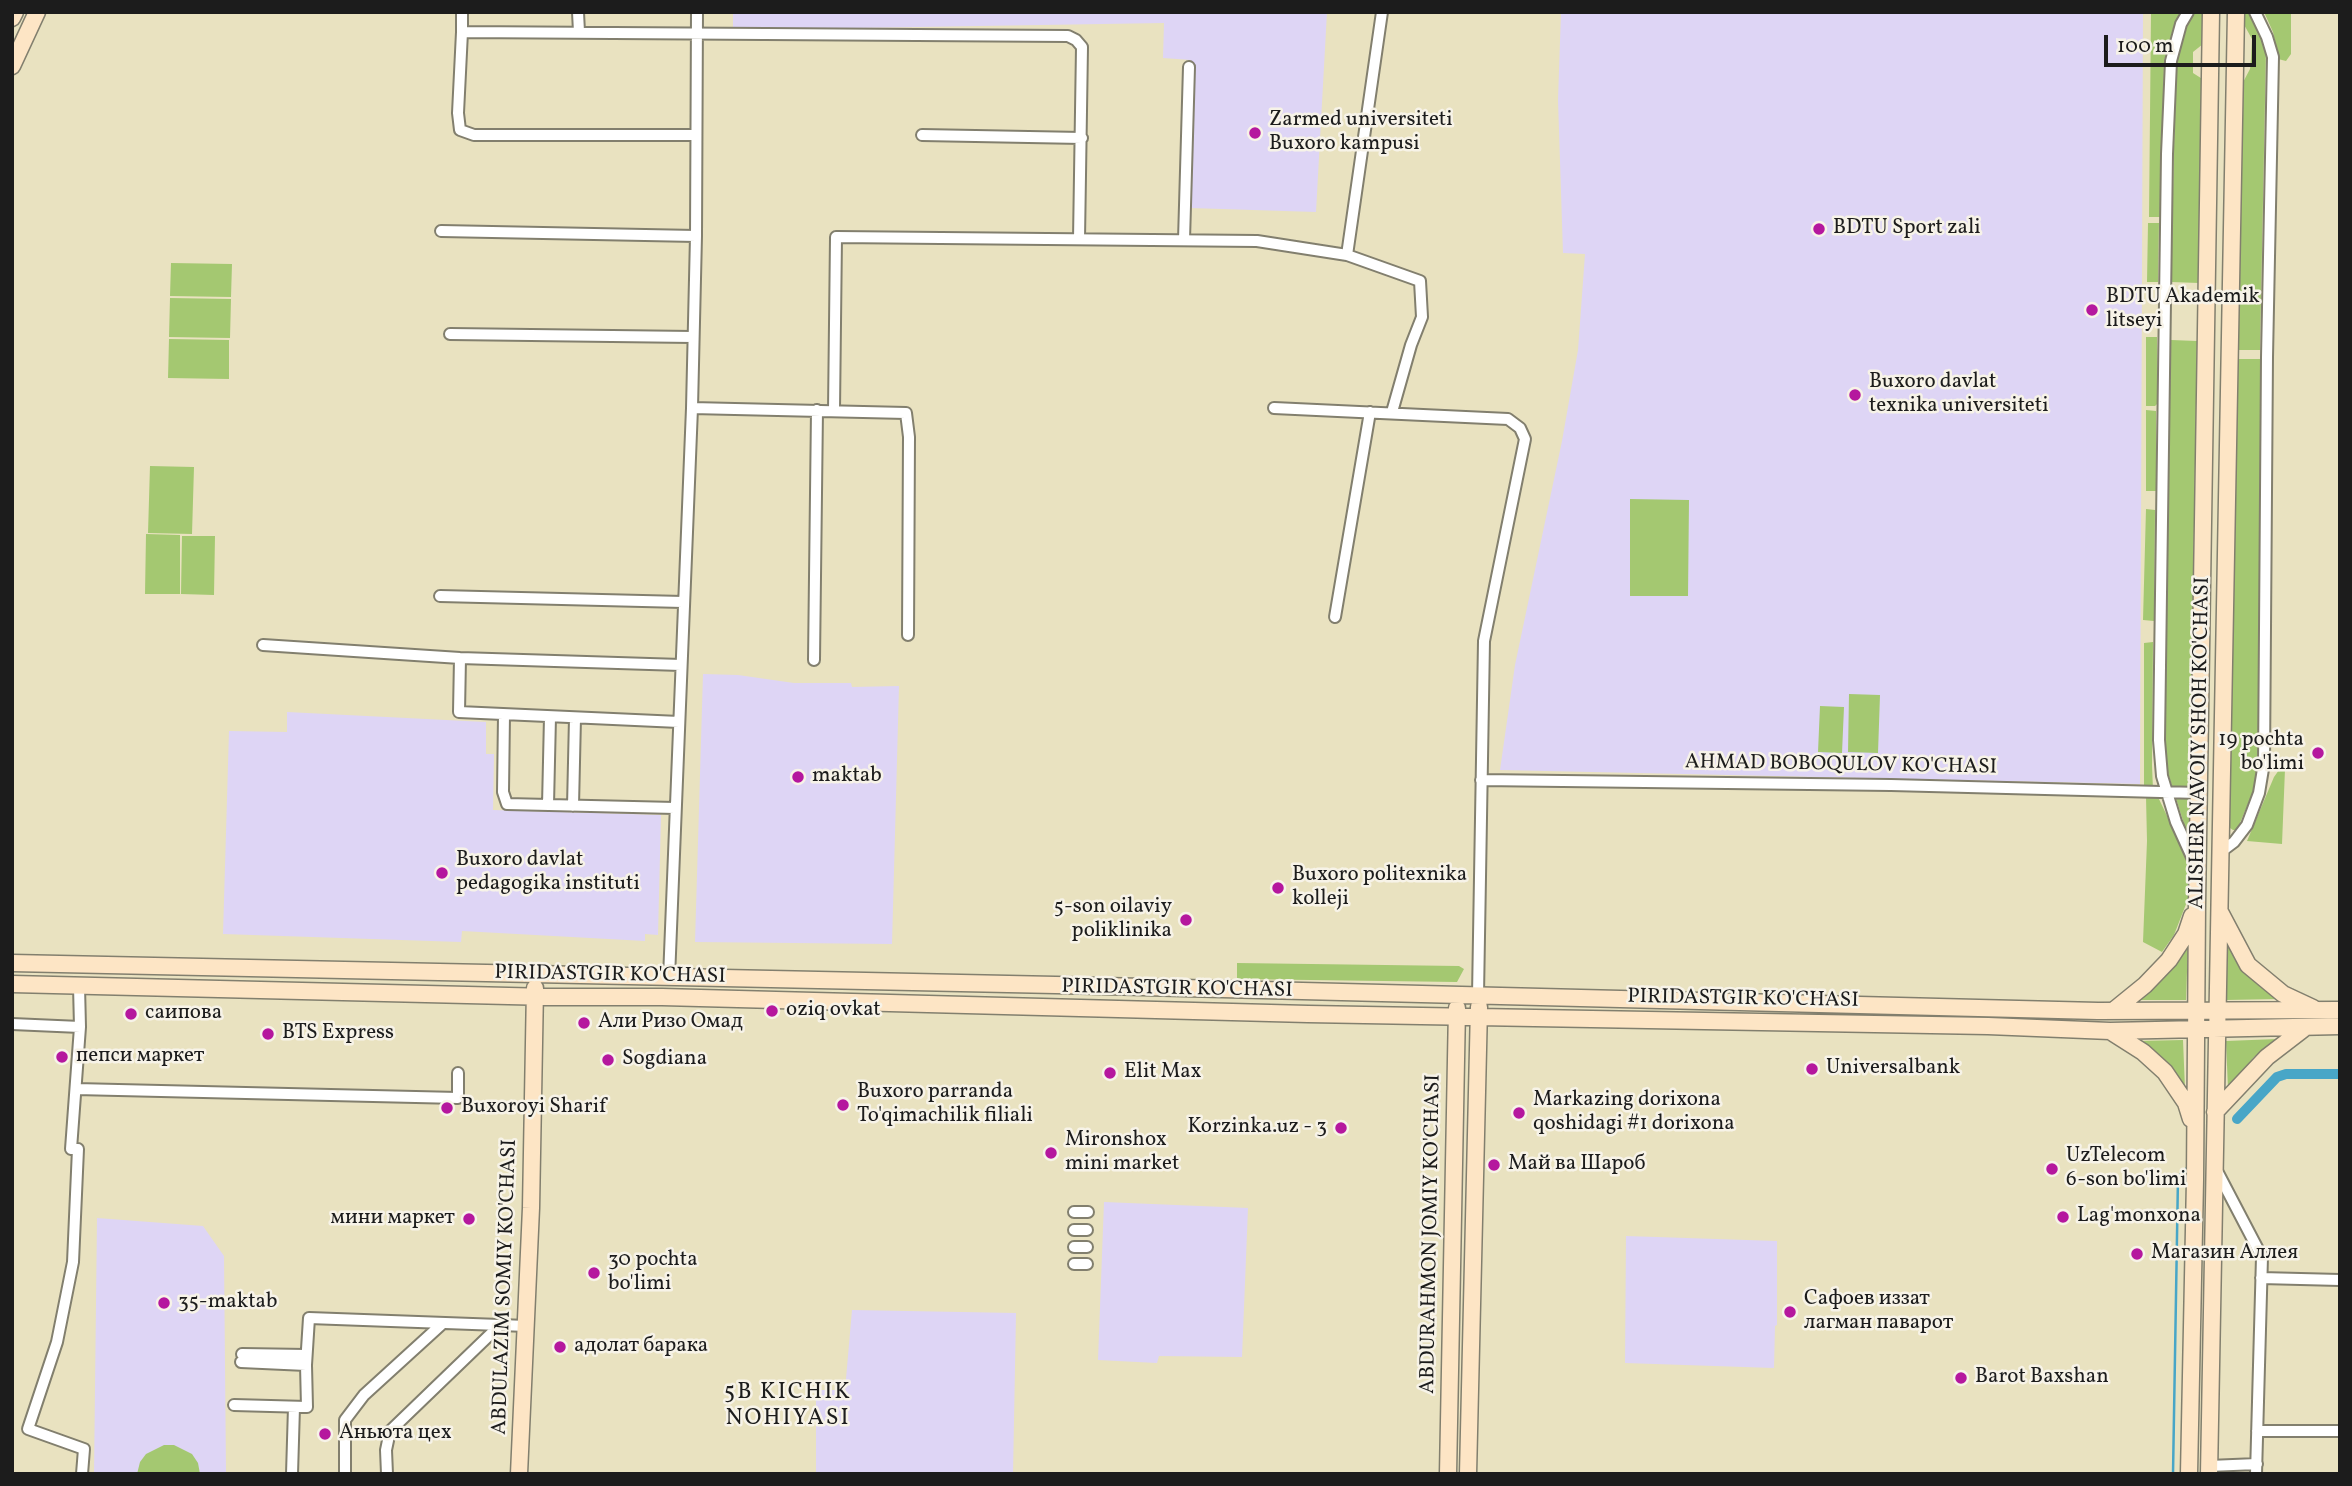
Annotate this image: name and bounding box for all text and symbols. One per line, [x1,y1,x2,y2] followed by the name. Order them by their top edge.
[2107,21,2259,65] scale bar
[2117,32,2174,61] text: 100 m
[1269,108,1453,158] place label: Zarmed universiteti Buxoro kampusi
[1247,125,1263,141] marker: Zarmed universiteti Buxoro kampusi
[1833,216,1981,242] place label: BDTU Sport zali
[1811,221,1827,237] marker: BDTU Sport zali
[2106,285,2260,335] place label: BDTU Akademik litseyi
[2084,302,2100,318] marker: BDTU Akademik litseyi
[1869,370,2048,420] place label: Buxoro davlat texnika universiteti
[1847,387,1863,403] marker: Buxoro davlat texnika universiteti
[2186,577,2216,909] street label: ALISHER NAVOIY SHOH KO'CHASI
[2218,728,2304,778] place label: 19 pochta bo'limi
[2310,745,2326,761] marker: 19 pochta bo'limi
[1685,751,1997,781] street label: AHMAD BOBOQULOV KO'CHASI
[812,764,882,790] place label: maktab
[790,769,806,785] marker: maktab
[456,848,640,898] place label: Buxoro davlat pedagogika instituti
[1292,863,1467,913] place label: Buxoro politexnika kolleji
[434,865,450,881] marker: Buxoro davlat pedagogika instituti
[1270,880,1286,896] marker: Buxoro politexnika kolleji
[1054,895,1172,945] place label: 5-son oilaviy poliklinika
[1178,912,1194,928] marker: 5-son oilaviy poliklinika
[494,961,726,991] street label: PIRIDASTGIR KO'CHASI
[1061,975,1293,1005] street label: PIRIDASTGIR KO'CHASI
[1627,985,1859,1015] street label: PIRIDASTGIR KO'CHASI
[786,998,881,1024] place label: oziq ovkat
[145,1001,222,1027] place label: саипова
[764,1003,780,1019] marker: oziq ovkat
[123,1006,139,1022] marker: саипова
[598,1010,743,1036] place label: Али Ризо Омад
[576,1015,592,1031] marker: Али Ризо Омад
[282,1021,394,1047] place label: BTS Express
[260,1026,276,1042] marker: BTS Express
[76,1044,204,1070] place label: пепси маркет
[622,1047,707,1073] place label: Sogdiana
[54,1049,70,1065] marker: пепси маркет
[600,1052,616,1068] marker: Sogdiana
[1826,1056,1960,1082] place label: Universalbank
[1124,1060,1202,1086] place label: Elit Max
[1804,1061,1820,1077] marker: Universalbank
[1102,1065,1118,1081] marker: Elit Max
[1417,1074,1447,1394] street label: ABDURAHMON JOMIY KO'CHASI
[857,1080,1033,1130] place label: Buxoro parranda To'qimachilik filiali
[1533,1088,1735,1138] place label: Markazing dorixona qoshidagi #1 dorixona
[461,1095,606,1121] place label: Buxoroyi Sharif
[835,1097,851,1113] marker: Buxoro parranda To'qimachilik filiali
[439,1100,455,1116] marker: Buxoroyi Sharif
[1511,1105,1527,1121] marker: Markazing dorixona qoshidagi #1 dorixona
[1187,1115,1327,1141] place label: Korzinka.uz - 3
[1333,1120,1349,1136] marker: Korzinka.uz - 3
[1065,1128,1179,1178] place label: Mironshox mini market
[488,1139,524,1435] street label: ABDULAZIM SOMIY KO'CHASI
[2066,1144,2186,1194] place label: UzTelecom 6-son bo'limi
[1043,1145,1059,1161] marker: Mironshox mini market
[1508,1152,1646,1178] place label: Май ва Шароб
[1486,1157,1502,1173] marker: Май ва Шароб
[2044,1161,2060,1177] marker: UzTelecom 6-son bo'limi
[2077,1204,2201,1230] place label: Lag'monxona
[331,1206,455,1232] place label: мини маркет
[2055,1209,2071,1225] marker: Lag'monxona
[461,1211,477,1227] marker: мини маркет
[2151,1241,2298,1267] place label: Магазин Аллея
[2129,1246,2145,1262] marker: Магазин Аллея
[608,1248,698,1298] place label: 30 pochta bo'limi
[586,1265,602,1281] marker: 30 pochta bo'limi
[1804,1287,1953,1337] place label: Сафоев иззат лагман паварот
[178,1290,277,1316] place label: 35-maktab
[156,1295,172,1311] marker: 35-maktab
[1782,1304,1798,1320] marker: Сафоев иззат лагман паварот
[574,1334,708,1360] place label: адолат барака
[552,1339,568,1355] marker: адолат барака
[1975,1365,2109,1391] place label: Barot Baxshan
[1953,1370,1969,1386] marker: Barot Baxshan
[725,1380,851,1434] district label: 5B KICHIK NOHIYASI
[339,1421,452,1447] place label: Аньюта цех
[317,1426,333,1442] marker: Аньюта цех

